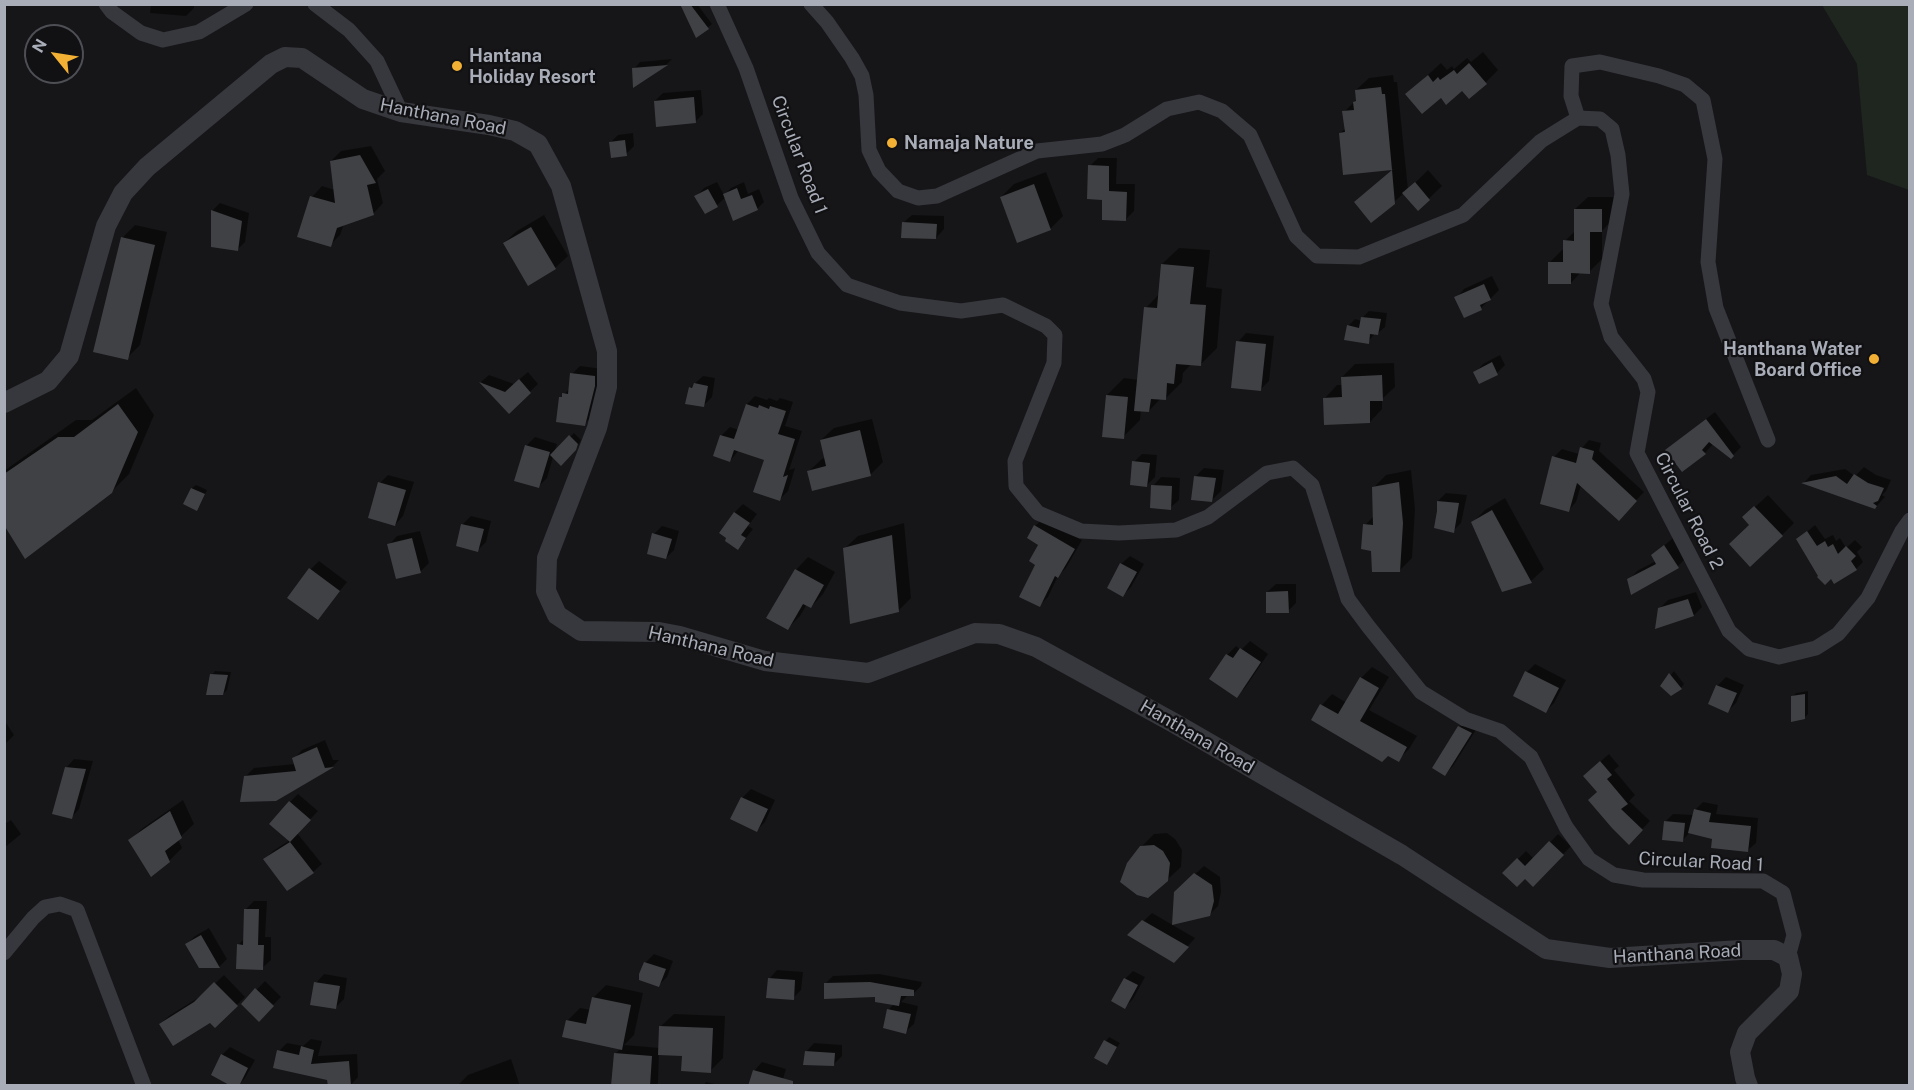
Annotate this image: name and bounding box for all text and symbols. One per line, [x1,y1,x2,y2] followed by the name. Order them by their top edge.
[24,24,84,84] north arrow
[28,36,51,56] text: N
[469,45,596,88] place label: Hantana Holiday Resort
[450,59,464,73] marker: Hantana Holiday Resort
[766,93,832,217] street label: Circular Road 1
[378,94,508,140] street label: Hanthana Road
[904,132,1034,154] place label: Namaja Nature
[885,136,899,150] marker: Namaja Nature
[1723,338,1862,380] place label: Hanthana Water Board Office
[1867,352,1881,366] marker: Hanthana Water Board Office
[1650,449,1728,573] street label: Circular Road 2
[646,622,776,672] street label: Hanthana Road
[1136,696,1258,778] street label: Hanthana Road
[1638,848,1764,876] street label: Circular Road 1
[1612,940,1742,968] street label: Hanthana Road

